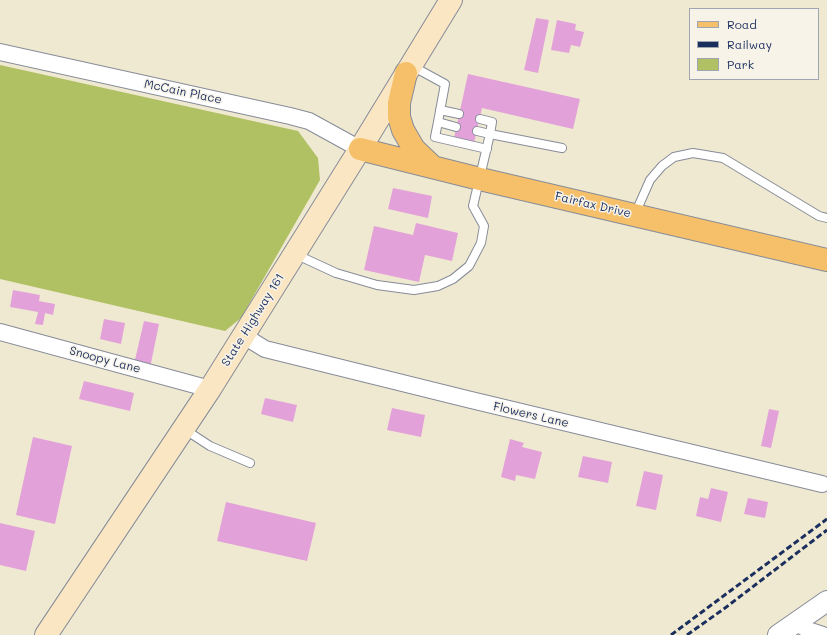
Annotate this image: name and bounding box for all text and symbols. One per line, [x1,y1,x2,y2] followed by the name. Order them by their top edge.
[689,8,819,80] legend
[727,16,757,32] text: Road
[727,36,772,52] text: Railway
[727,56,754,72] text: Park
[143,77,223,107] street label: McCain Place
[554,189,632,221] street label: Fairfax Drive
[219,271,287,369] street label: State Highway 161
[68,344,142,376] street label: Snoopy Lane
[492,399,570,431] street label: Flowers Lane

